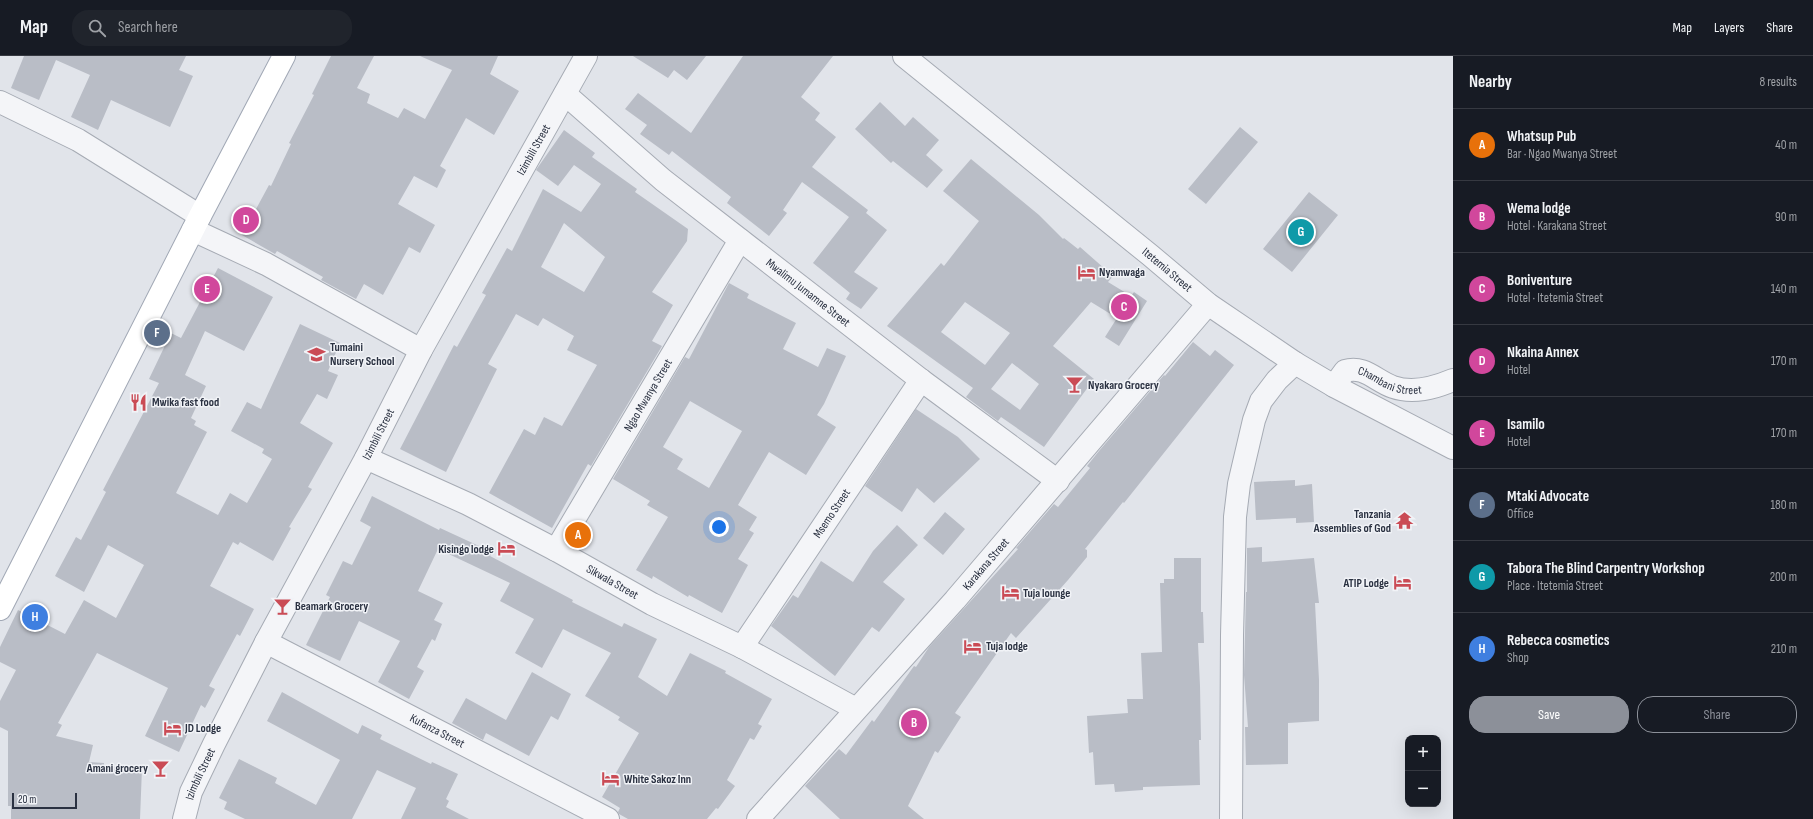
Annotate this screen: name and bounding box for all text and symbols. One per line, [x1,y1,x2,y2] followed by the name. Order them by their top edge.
[72,10,352,46] search box
[20,16,48,39] text: Map
[86,17,108,39] icon: search
[118,18,178,37] text: Search here
[1672,19,1692,36] text: Map
[1714,19,1744,36] text: Layers
[1766,19,1793,36] text: Share
[1469,72,1512,92] text: Nearby
[1759,74,1797,90] text: 8 results
[513,121,554,178] street label: Izimbili Street
[1507,127,1576,146] text: Whatsup Pub
[1479,137,1485,153] text: A
[1775,137,1797,153] text: 40 m
[1507,146,1617,162] text: Bar · Ngao Mwanya Street
[1507,199,1571,218] text: Wema lodge
[233,205,259,235] pin: D
[1479,209,1485,225] text: B
[1775,209,1797,225] text: 90 m
[1288,217,1314,247] pin: G
[1507,218,1607,234] text: Hotel · Karakana Street
[1139,244,1196,295] street label: Itetemia Street
[763,255,854,330] street label: Mwalimu Jumamne Street
[1076,262,1096,282] hotel icon: Nyamwaga
[1099,265,1145,280] place label: Nyamwaga
[1507,271,1572,290] text: Boniventure
[194,274,220,304] pin: E
[1479,281,1485,297] text: C
[1771,281,1797,297] text: 140 m
[1507,290,1603,306] text: Hotel · Itetemia Street
[1111,292,1137,322] pin: C
[144,318,170,348] pin: F
[330,340,394,369] place label: Tumaini Nursery School
[1507,343,1579,362] text: Nkaina Annex
[307,344,327,364] school or university icon: Tumaini Nursery School
[1479,353,1485,369] text: D
[1771,353,1797,369] text: 170 m
[620,356,675,434] street label: Ngao Mwanya Street
[1507,362,1531,378] text: Hotel
[1356,363,1423,398] street label: Chambani Street
[1065,375,1085,395] bar icon: Nyakaro Grocery
[1088,378,1159,393] place label: Nyakaro Grocery
[129,392,149,412] restaurant icon: Mwika fast food
[152,395,219,410] place label: Mwika fast food
[359,405,398,462] street label: Izimbili Street
[1507,415,1545,434] text: Isamilo
[1479,425,1485,441] text: E
[1771,425,1797,441] text: 170 m
[1507,434,1531,450] text: Hotel
[810,485,854,541] street label: Msemo Street
[1507,487,1589,506] text: Mtaki Advocate
[1479,497,1485,513] text: F
[1771,497,1797,513] text: 180 m
[1507,506,1534,522] text: Office
[1313,507,1391,536] place label: Tanzania Assemblies of God
[1394,511,1414,531] temple icon: Tanzania Assemblies of God
[709,517,729,537] your location
[565,520,591,550] pin: A
[959,534,1013,593] street label: Karakana Street
[497,539,517,559] hotel icon: Kisingo lodge
[438,542,494,557] place label: Kisingo lodge
[1507,559,1705,578] text: Tabora The Blind Carpentry Workshop
[584,561,641,603] street label: Sikwala Street
[1479,569,1485,585] text: G
[1770,569,1797,585] text: 200 m
[1392,573,1412,593] hotel icon: ATIP Lodge
[1342,576,1389,591] place label: ATIP Lodge
[1507,578,1603,594] text: Place · Itetemia Street
[1000,583,1020,603] hotel icon: Tuja lounge
[1023,586,1070,601] place label: Tuja lounge
[272,596,292,616] bar icon: Beamark Grocery
[295,599,368,614] place label: Beamark Grocery
[22,602,48,632] pin: H
[1507,631,1610,650] text: Rebecca cosmetics
[963,636,983,656] hotel icon: Tuja lodge
[986,639,1028,654] place label: Tuja lodge
[1479,641,1485,657] text: H
[1771,641,1797,657] text: 210 m
[1507,650,1529,666] text: Shop
[1469,696,1629,733] button: Save
[1637,696,1797,733] button: Share
[901,708,927,738] pin: B
[407,710,468,751] street label: Kufanza Street
[162,718,182,738] hotel icon: JD Lodge
[184,721,221,736] place label: JD Lodge
[1405,735,1441,807] map controls
[1405,735,1441,771] button: +
[182,745,219,801] street label: Izimbili Street
[151,758,171,778] bar icon: Amani grocery
[86,761,148,776] place label: Amani grocery
[601,769,621,789] hotel icon: White Sakoz Inn
[1405,771,1441,807] button: −
[624,772,691,787] place label: White Sakoz Inn
[12,791,77,810] scale bar
[18,793,36,806] text: 20 m

